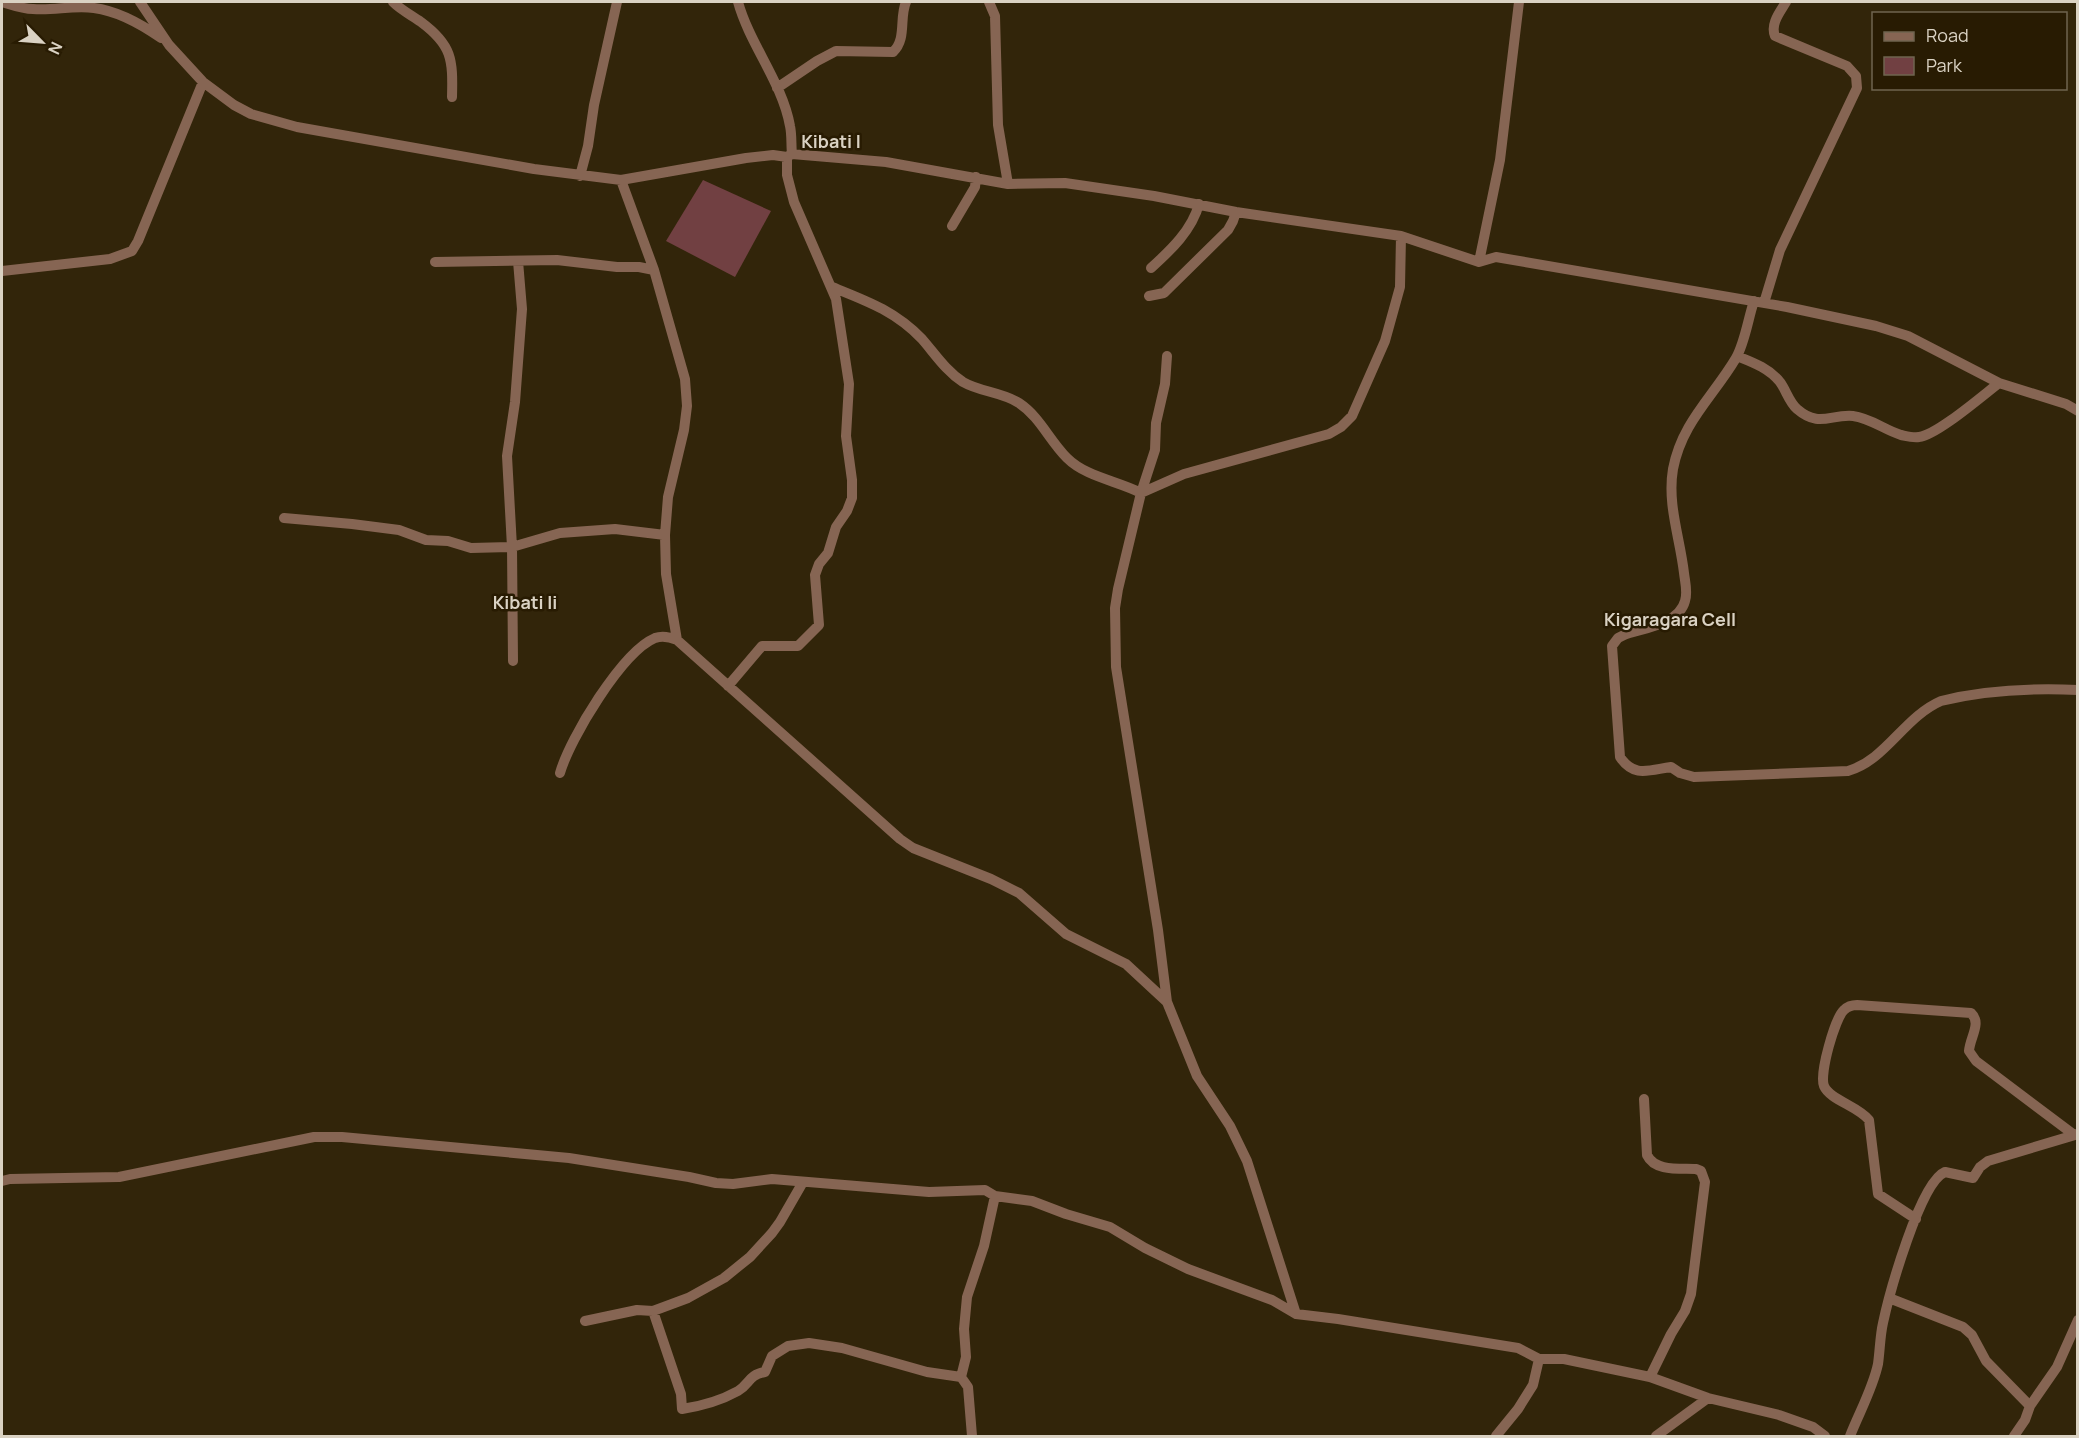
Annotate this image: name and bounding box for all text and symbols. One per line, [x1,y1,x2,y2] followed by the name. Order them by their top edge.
[12,12,72,72] north arrow
[1872,12,2067,90] legend
[1926,23,1969,47] text: Road
[43,38,68,58] text: N
[1926,53,1963,77] text: Park
[801,129,861,153] district label: Kibati I
[493,590,557,614] district label: Kibati Ii
[1604,607,1736,631] district label: Kigaragara Cell

